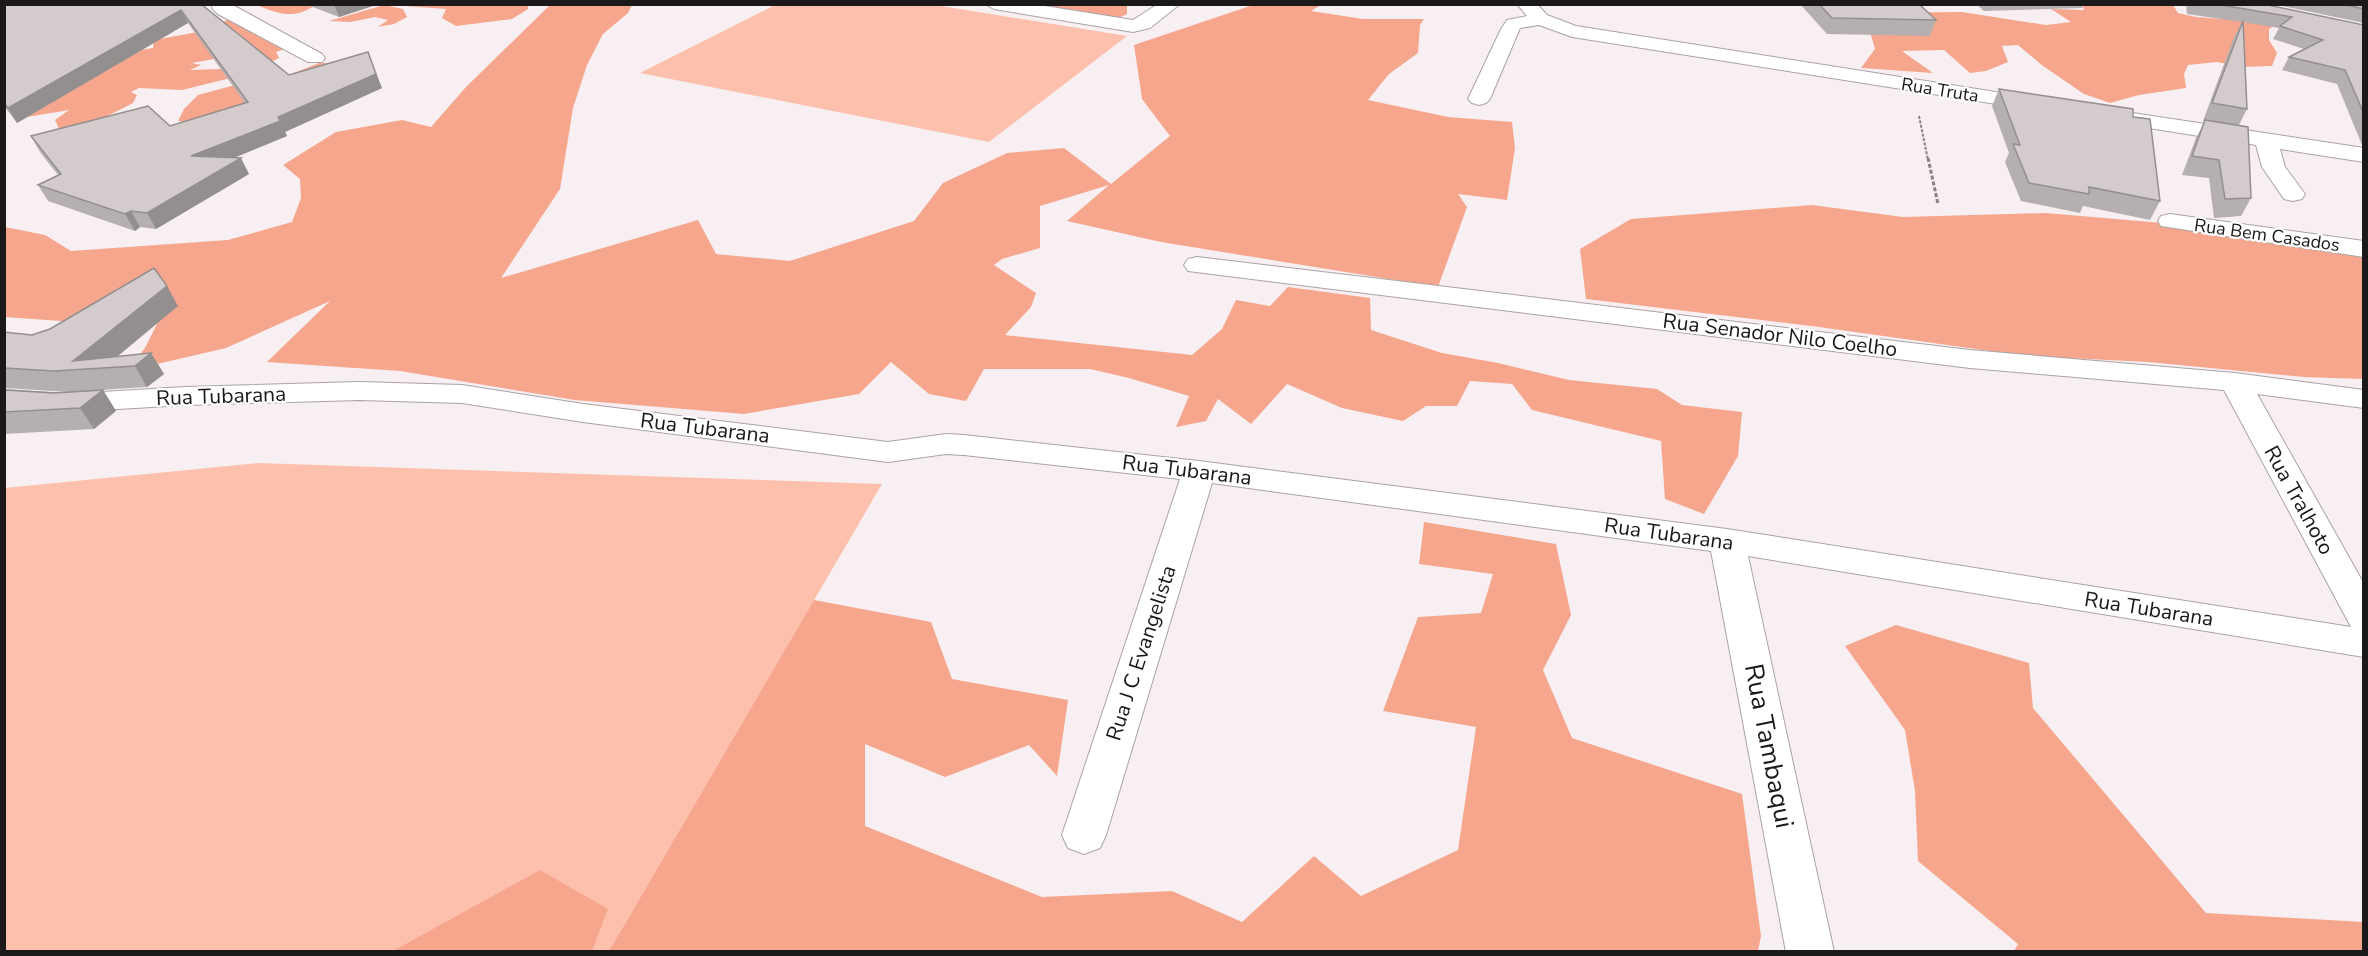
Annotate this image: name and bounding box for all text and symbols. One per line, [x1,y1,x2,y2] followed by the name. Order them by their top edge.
[1900,72,1980,108] street label: Rua Truta
[2193,213,2341,257] street label: Rua Bem Casados
[1661,307,1899,363] street label: Rua Senador Nilo Coelho
[155,380,287,412] street label: Rua Tubarana
[639,406,771,450] street label: Rua Tubarana
[2258,440,2340,560] street label: Rua Tralhoto
[1121,448,1253,492] street label: Rua Tubarana
[1603,511,1735,557] street label: Rua Tubarana
[1099,562,1183,744] street label: Rua J C Evangelista
[2082,585,2216,633] street label: Rua Tubarana
[1736,661,1802,831] street label: Rua Tambaqui

